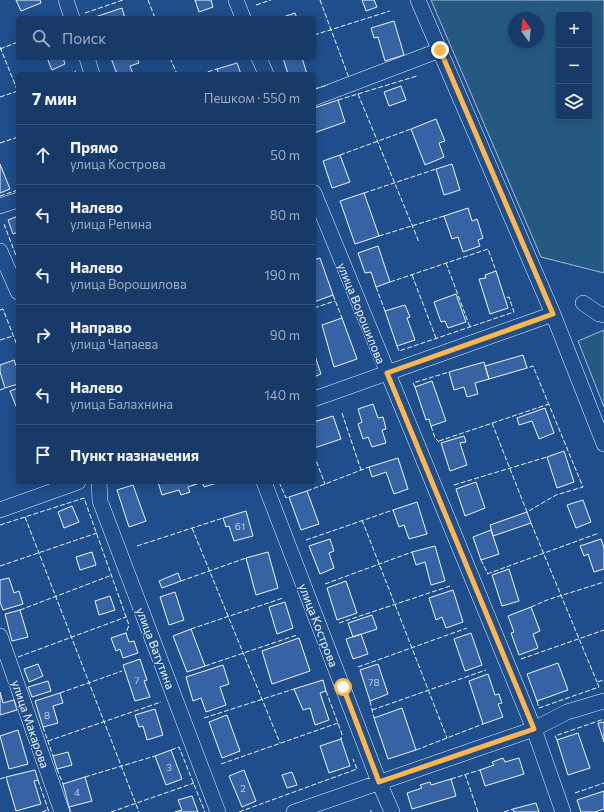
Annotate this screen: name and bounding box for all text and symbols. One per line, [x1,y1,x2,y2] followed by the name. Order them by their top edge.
[508,12,544,48] north arrow
[556,12,592,120] map controls
[556,12,592,48] button: +
[16,16,316,60] search box
[30,27,52,49] icon: search
[62,29,106,47] text: Поиск
[431,41,449,59] route end
[556,48,592,84] button: −
[556,84,592,120] button: layers
[32,88,77,109] text: 7 мин
[204,90,300,106] text: Пешком · 550 m
[70,138,118,156] text: Прямо
[32,144,54,166] icon: ahead
[270,147,300,163] text: 50 m
[70,156,166,172] text: улица Кострова
[70,198,123,216] text: Налево
[32,204,54,226] icon: left
[270,207,300,223] text: 80 m
[70,216,152,232] text: улица Репина
[70,258,123,276] text: Налево
[335,260,389,366] street label: улица Ворошилова
[32,264,54,286] icon: left
[264,267,300,283] text: 190 m
[70,276,187,292] text: улица Ворошилова
[70,318,132,336] text: Направо
[32,324,54,346] icon: right
[270,327,300,343] text: 90 m
[70,336,158,352] text: улица Чапаева
[70,378,123,396] text: Налево
[32,384,54,406] icon: left
[264,387,300,403] text: 140 m
[70,396,173,412] text: улица Балахнина
[32,444,54,466] icon: arrive
[70,446,199,464] text: Пункт назначения
[235,520,245,532] house number: 61
[297,581,341,669] street label: улица Кострова
[134,605,178,691] street label: улица Ватутина
[134,674,140,686] house number: 7
[368,676,380,688] house number: 78
[9,678,53,770] street label: улица Макарова
[334,678,352,696] route start
[44,709,50,721] house number: 8
[166,761,172,773] house number: 3
[240,782,246,794] house number: 2
[74,786,80,798] house number: 4

